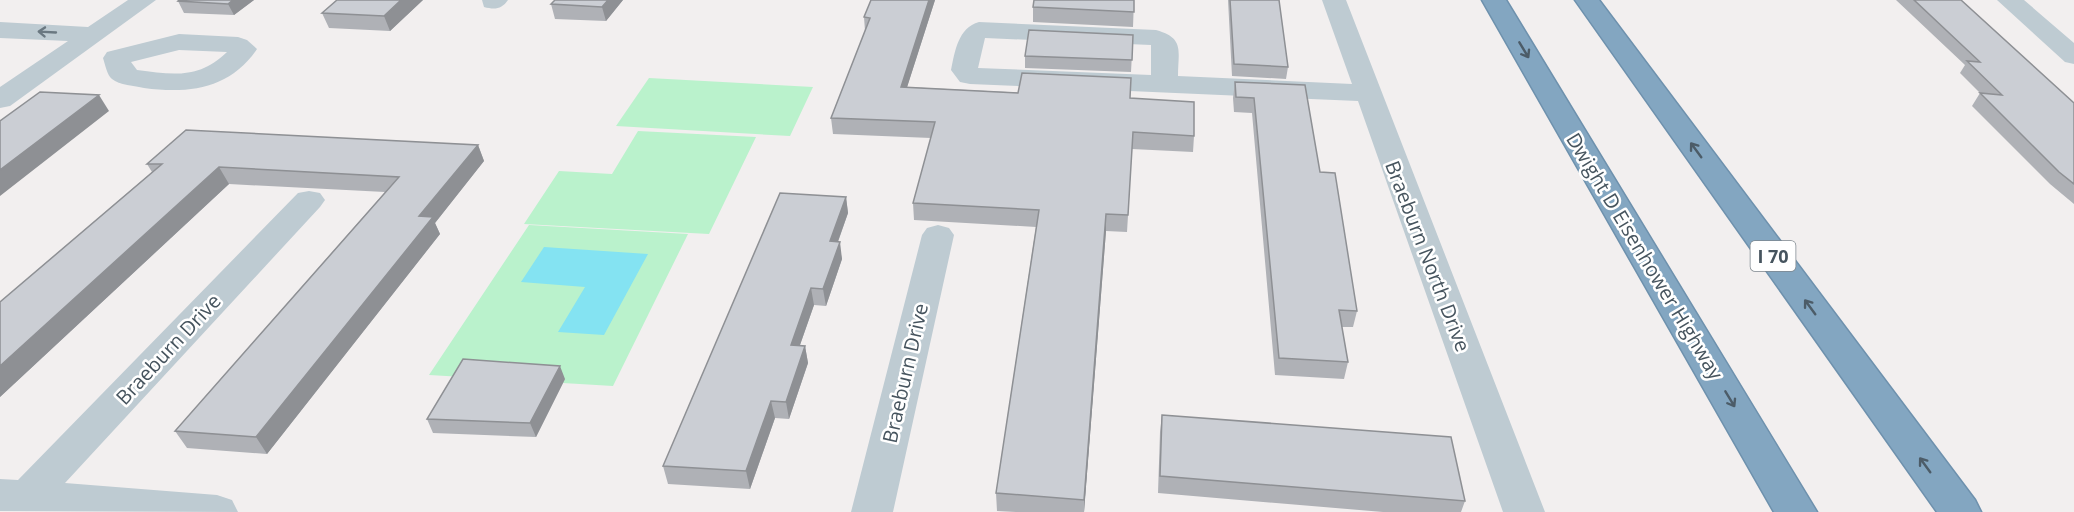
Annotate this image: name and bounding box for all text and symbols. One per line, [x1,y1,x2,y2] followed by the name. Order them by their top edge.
[38,27,58,38] one-way arrow
[1518,41,1530,58] one-way arrow
[1560,128,1730,385] street label: Dwight D Eisenhower Highway
[1689,142,1702,158] one-way arrow
[1379,157,1477,355] street label: Braeburn North Drive
[1750,241,1796,271] road number: I 70
[110,288,226,410] street label: Braeburn Drive
[1804,300,1817,316] one-way arrow
[876,301,934,445] street label: Braeburn Drive
[1724,390,1736,407] one-way arrow
[1919,457,1931,473] one-way arrow

